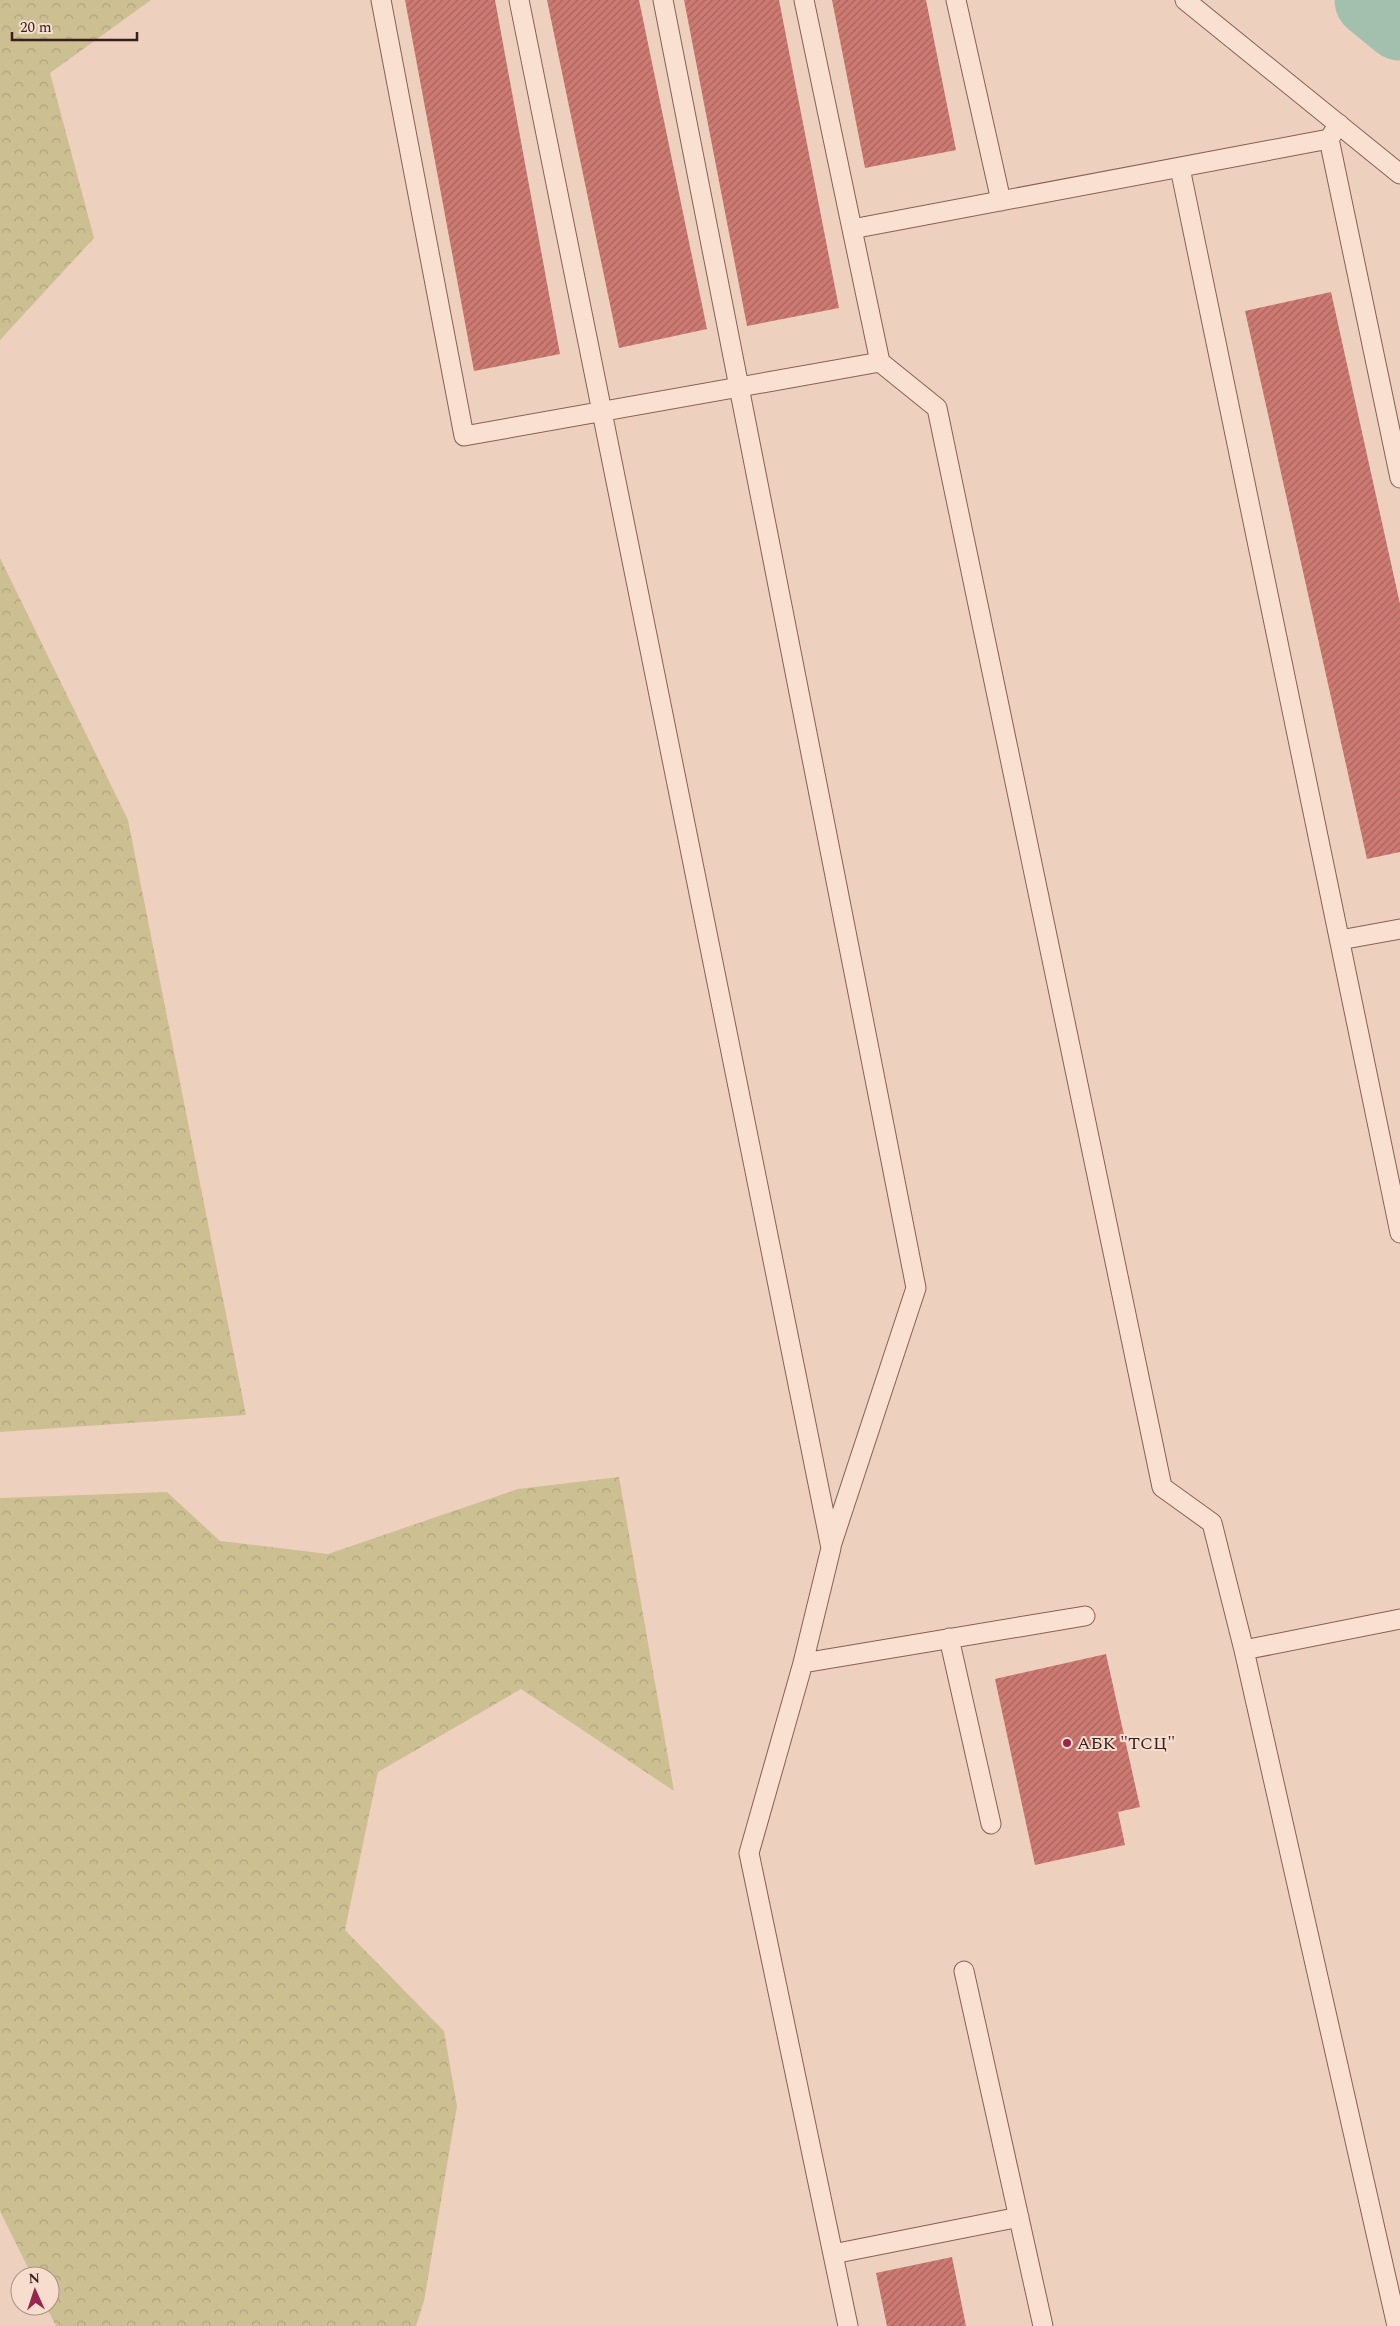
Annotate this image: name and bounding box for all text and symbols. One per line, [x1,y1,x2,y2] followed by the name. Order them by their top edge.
[12,10,138,42] scale bar
[20,16,52,39] text: 20 m
[1077,1730,1175,1757] place label: АБК "ТСЦ"
[1061,1737,1073,1749] marker: АБК "ТСЦ"
[10,2266,60,2316] north arrow
[28,2268,41,2289] text: N

